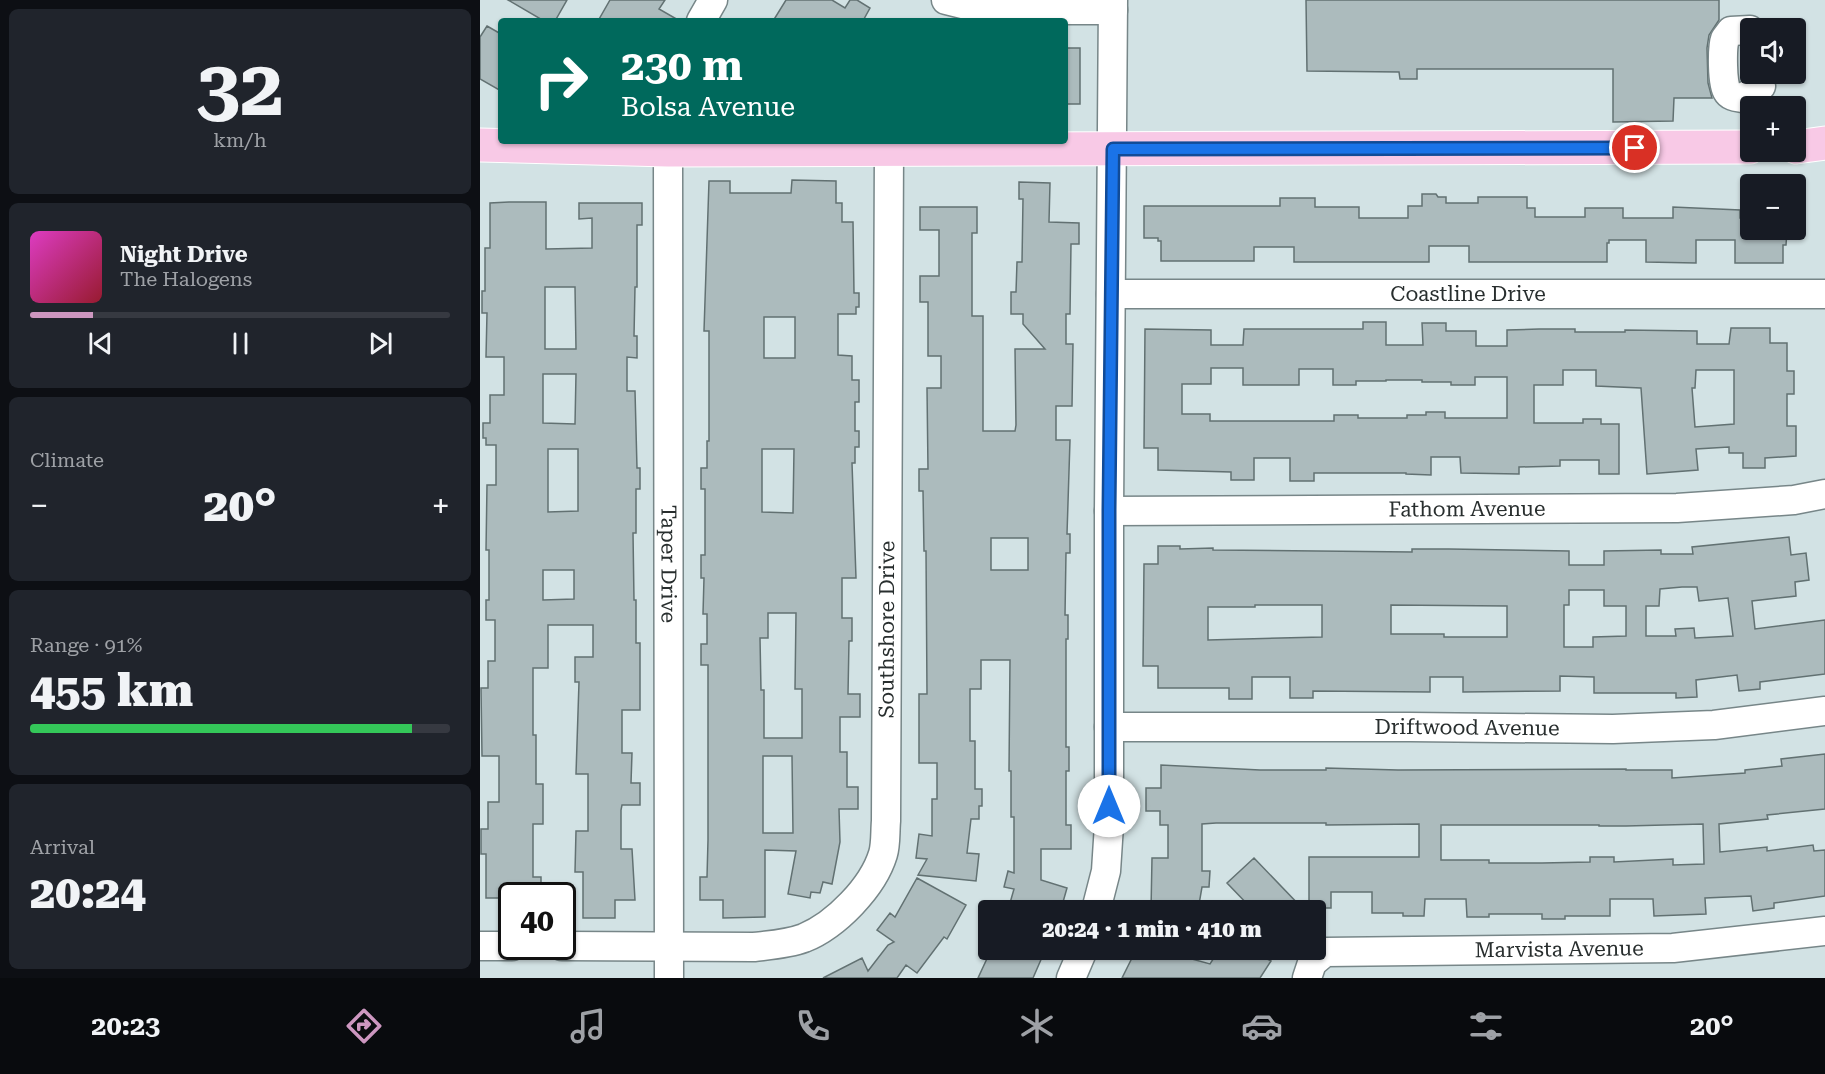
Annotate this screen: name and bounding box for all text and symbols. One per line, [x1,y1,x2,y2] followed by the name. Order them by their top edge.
[1740,18,1806,240] map controls
[1740,18,1806,84] button: sound
[621,41,743,90] text: 230 m
[522,42,600,120] icon: right
[196,43,284,134] text: 32
[621,91,795,123] text: Bolsa Avenue
[1740,96,1806,162] button: +
[1609,122,1660,173] pin
[213,128,267,152] text: km/h
[1618,131,1651,164] icon: arrive
[1740,174,1806,240] button: −
[120,242,248,267] text: Night Drive
[120,267,252,291] text: The Halogens
[1390,282,1546,306] street label: Coastline Drive
[84,327,117,360] icon: previous
[224,327,257,360] icon: pause
[364,327,397,360] icon: next
[30,448,104,472] text: Climate
[204,479,277,532] text: 20°
[30,486,48,525] text: −
[432,486,450,525] text: +
[1388,497,1546,522] street label: Fathom Avenue
[656,505,681,623] street label: Taper Drive
[874,541,899,718] street label: Southshore Drive
[30,633,142,657] text: Range · 91%
[30,664,193,717] text: 455 km
[1374,715,1560,740] street label: Driftwood Avenue
[1077,774,1141,838] position arrow
[30,835,95,859] text: Arrival
[30,866,146,919] text: 20:24
[498,882,576,960] speed limit sign: 40
[1042,917,1262,942] text: 20:24 · 1 min · 410 m
[1475,936,1644,962] street label: Marvista Avenue
[343,1005,385,1047] icon: directions
[567,1005,609,1047] icon: music
[792,1005,834,1047] icon: phone
[1016,1005,1058,1047] icon: climate
[1241,1005,1283,1047] icon: car
[1465,1005,1507,1047] icon: filters
[91,1010,160,1042] text: 20:23
[1690,1010,1734,1042] text: 20°

